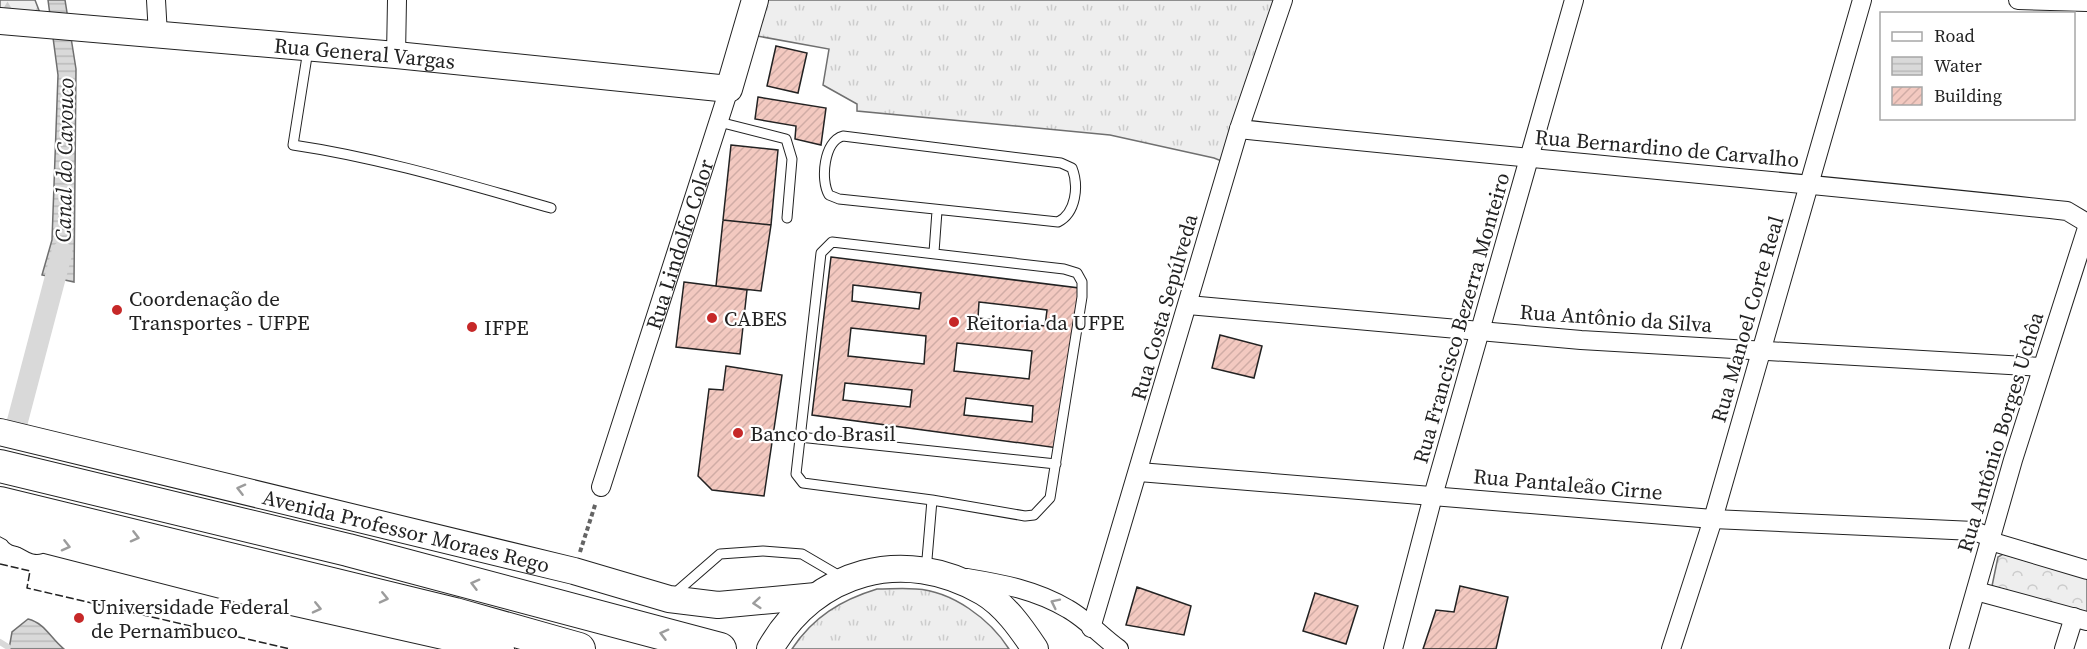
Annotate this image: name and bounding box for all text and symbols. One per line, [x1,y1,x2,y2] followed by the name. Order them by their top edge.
[1880,12,2075,120] legend
[1934,23,1975,48] text: Road
[273,30,457,75] street label: Rua General Vargas
[1934,53,1982,78] text: Water
[48,77,80,242] water label: Canal do Cavouco
[1934,83,2002,108] text: Building
[1534,122,1800,174] street label: Rua Bernardino de Carvalho
[638,155,720,333] street label: Rua Lindolfo Color
[1406,169,1516,467] street label: Rua Francisco Bezerra Monteiro
[1124,210,1205,403] street label: Rua Costa Sepúlveda
[1704,212,1790,426] street label: Rua Manoel Corte Real
[129,284,310,337] place label: Coordenação de Transportes - UFPE
[1519,297,1714,339] street label: Rua Antônio da Silva
[110,303,124,317] marker: Coordenação de Transportes - UFPE
[724,304,787,333] place label: CABES
[966,308,1124,337] place label: Reitoria da UFPE
[1950,308,2050,556] street label: Rua Antônio Borges Uchôa
[705,311,719,325] marker: CABES
[484,313,529,342] place label: IFPE
[947,315,961,329] marker: Reitoria da UFPE
[465,320,479,334] marker: IFPE
[750,419,896,448] place label: Banco do Brasil
[731,426,745,440] marker: Banco do Brasil
[1472,461,1664,507] street label: Rua Pantaleão Cirne
[260,482,553,579] street label: Avenida Professor Moraes Rego
[236,484,246,497] one-way arrow
[130,529,140,542] one-way arrow
[61,538,71,551] one-way arrow
[471,578,481,591] one-way arrow
[379,590,389,603] one-way arrow
[91,592,289,645] place label: Universidade Federal de Pernambuco
[753,596,762,609] one-way arrow
[1051,598,1062,610] one-way arrow
[312,600,322,613] one-way arrow
[72,611,86,625] marker: Universidade Federal de Pernambuco
[659,629,670,641] one-way arrow

